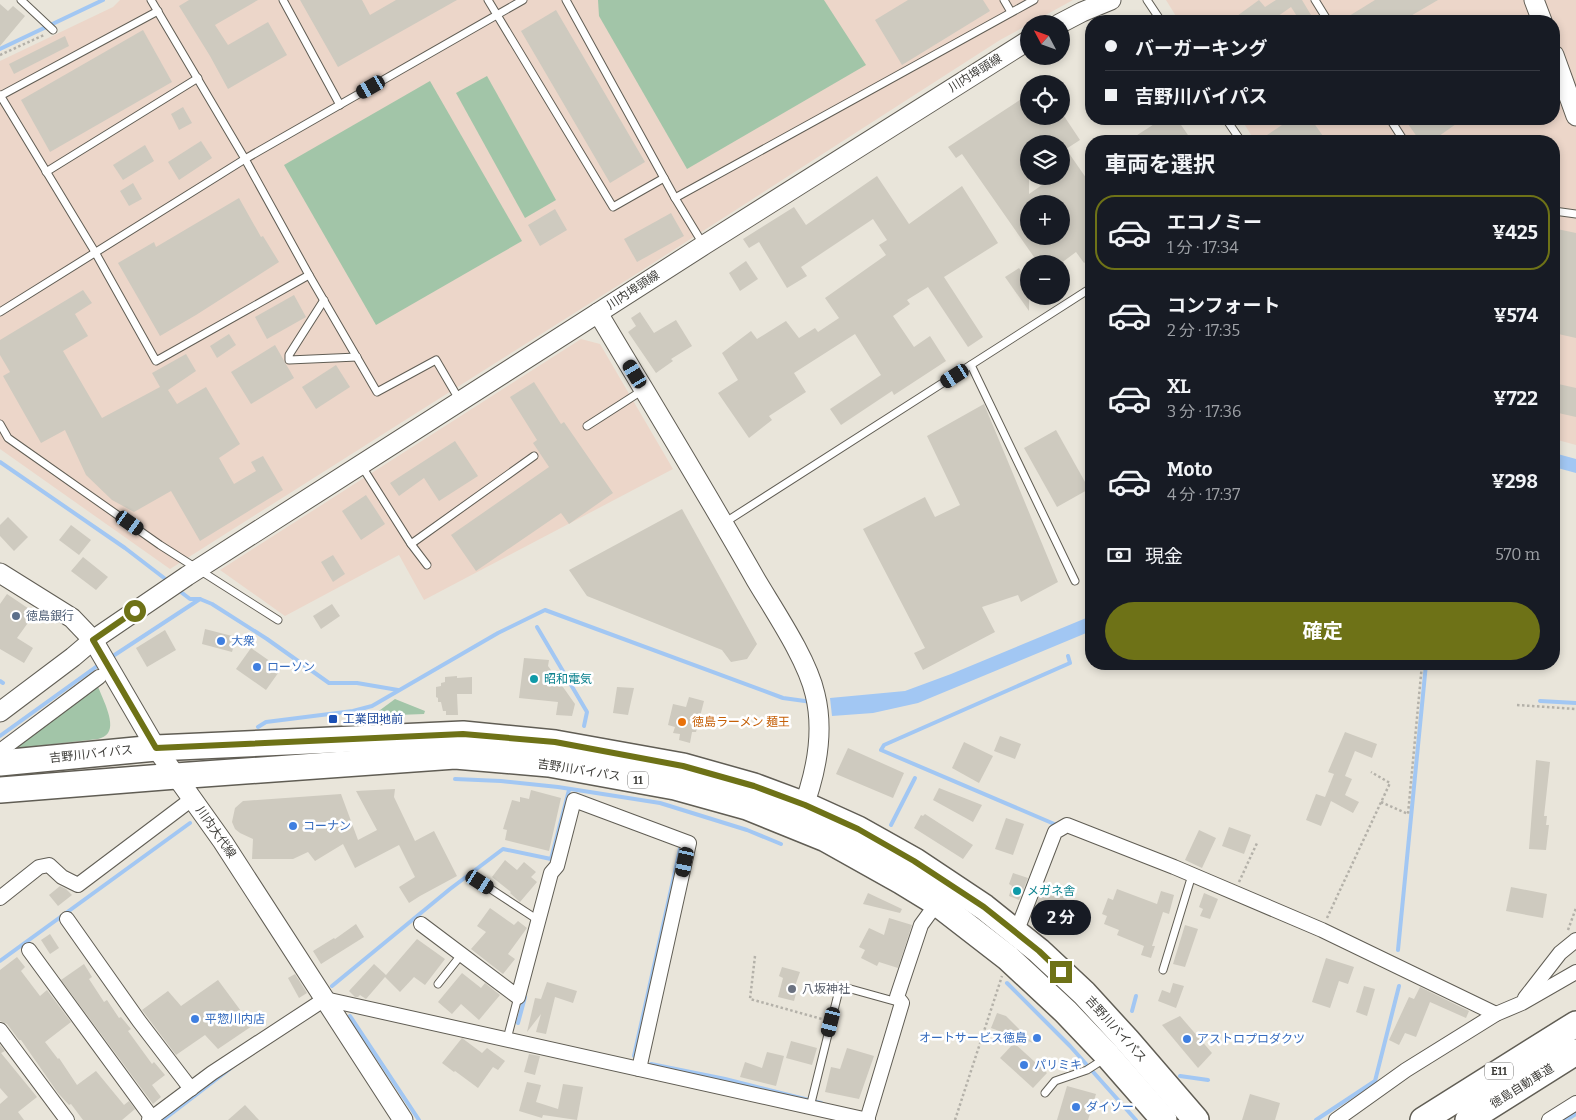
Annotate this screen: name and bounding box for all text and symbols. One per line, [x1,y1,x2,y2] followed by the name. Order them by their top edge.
[1020,15,1070,65] north arrow
[1020,15,1070,305] map controls
[1135,37,1267,60] text: バーガーキング
[946,51,1004,95] street label: 川内埠頭線
[354,73,387,101] car
[1020,75,1070,125] button: locate
[1135,85,1268,108] text: 吉野川バイパス
[1020,135,1070,185] button: layers
[1105,151,1215,178] text: 車両を選択
[1020,195,1070,245] button: +
[1107,210,1152,255] icon: car
[1167,211,1262,234] text: エコノミー
[1492,221,1538,244] text: ¥425
[1167,238,1239,257] text: 1 分 · 17:34
[1020,255,1070,305] button: −
[604,268,662,312] street label: 川内埠頭線
[1107,293,1152,338] icon: car
[1167,294,1280,317] text: コンフォート
[1493,304,1538,327] text: ¥574
[1167,321,1240,340] text: 2 分 · 17:35
[620,357,649,391] car
[938,362,971,390] car
[1167,375,1191,398] text: XL
[1107,376,1152,421] icon: car
[1493,387,1538,410] text: ¥722
[1167,402,1241,421] text: 3 分 · 17:36
[1167,458,1213,481] text: Moto
[1107,459,1152,504] icon: car
[1491,470,1538,493] text: ¥298
[1167,485,1240,504] text: 4 分 · 17:37
[113,508,146,538] car
[1105,541,1133,569] icon: cash
[1145,545,1183,568] text: 現金
[1495,545,1540,564] text: 570 m
[124,600,146,622] route start
[1105,602,1540,660] button: 確定
[26,609,74,623] place label: 徳島銀行
[10,610,22,622] marker: 徳島銀行
[231,634,255,648] place label: 大衆
[215,635,227,647] marker: 大衆
[267,660,315,674] place label: ローソン
[251,661,263,673] marker: ローソン
[544,672,592,686] place label: 昭和電気
[528,673,540,685] marker: 昭和電気
[343,712,403,726] place label: 工業団地前
[327,713,339,725] marker: 工業団地前
[692,715,790,729] place label: 徳島ラーメン 麺王
[676,716,688,728] marker: 徳島ラーメン 麺王
[49,743,133,765] street label: 吉野川バイパス
[537,757,621,783] street label: 吉野川バイパス
[628,772,648,788] road number: 11
[193,803,239,861] street label: 川内大代線
[303,819,351,833] place label: コーナン
[287,820,299,832] marker: コーナン
[674,846,695,878] car
[463,868,496,896] car
[1027,884,1075,898] place label: メガネ舎
[1011,885,1023,897] marker: メガネ舎
[1031,900,1091,934] callout: 2 分
[1047,908,1075,927] text: 2 分
[1050,961,1072,983] route end
[802,982,850,996] place label: 八坂神社
[786,983,798,995] marker: 八坂神社
[1083,993,1149,1065] street label: 吉野川バイパス
[820,1006,841,1038] car
[205,1012,265,1026] place label: 平惣川内店
[189,1013,201,1025] marker: 平惣川内店
[919,1031,1027,1045] place label: オートサービス徳島
[1031,1032,1043,1044] marker: オートサービス徳島
[1197,1032,1305,1046] place label: アストロプロダクツ
[1181,1033,1193,1045] marker: アストロプロダクツ
[1034,1058,1082,1072] place label: パリミキ
[1018,1059,1030,1071] marker: パリミキ
[1488,1061,1556,1111] street label: 徳島自動車道
[1485,1062,1513,1080] road number: E11
[1086,1100,1134,1114] place label: ダイソー
[1070,1101,1082,1113] marker: ダイソー

